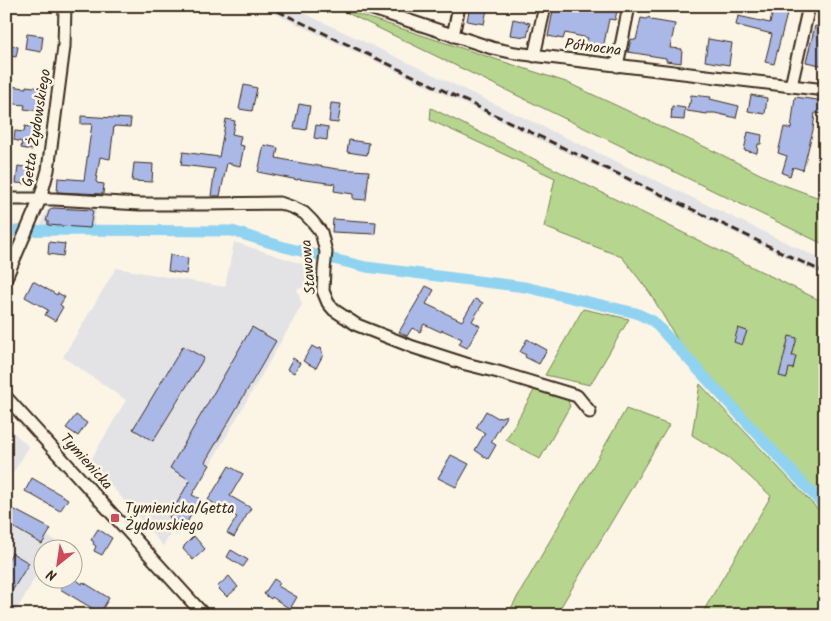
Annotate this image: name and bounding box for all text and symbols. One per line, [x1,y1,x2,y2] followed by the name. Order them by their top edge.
[563,33,623,63] street label: Północna
[16,67,58,189] street label: Getta Żydowskiego
[295,239,323,295] street label: Stawowa
[54,428,118,496] street label: Tymienicka
[125,497,235,538] place label: Tymienicka/Getta Żydowskiego
[109,512,121,524] marker: Tymienicka/Getta Żydowskiego
[32,538,82,588] north arrow
[43,563,61,586] text: N

